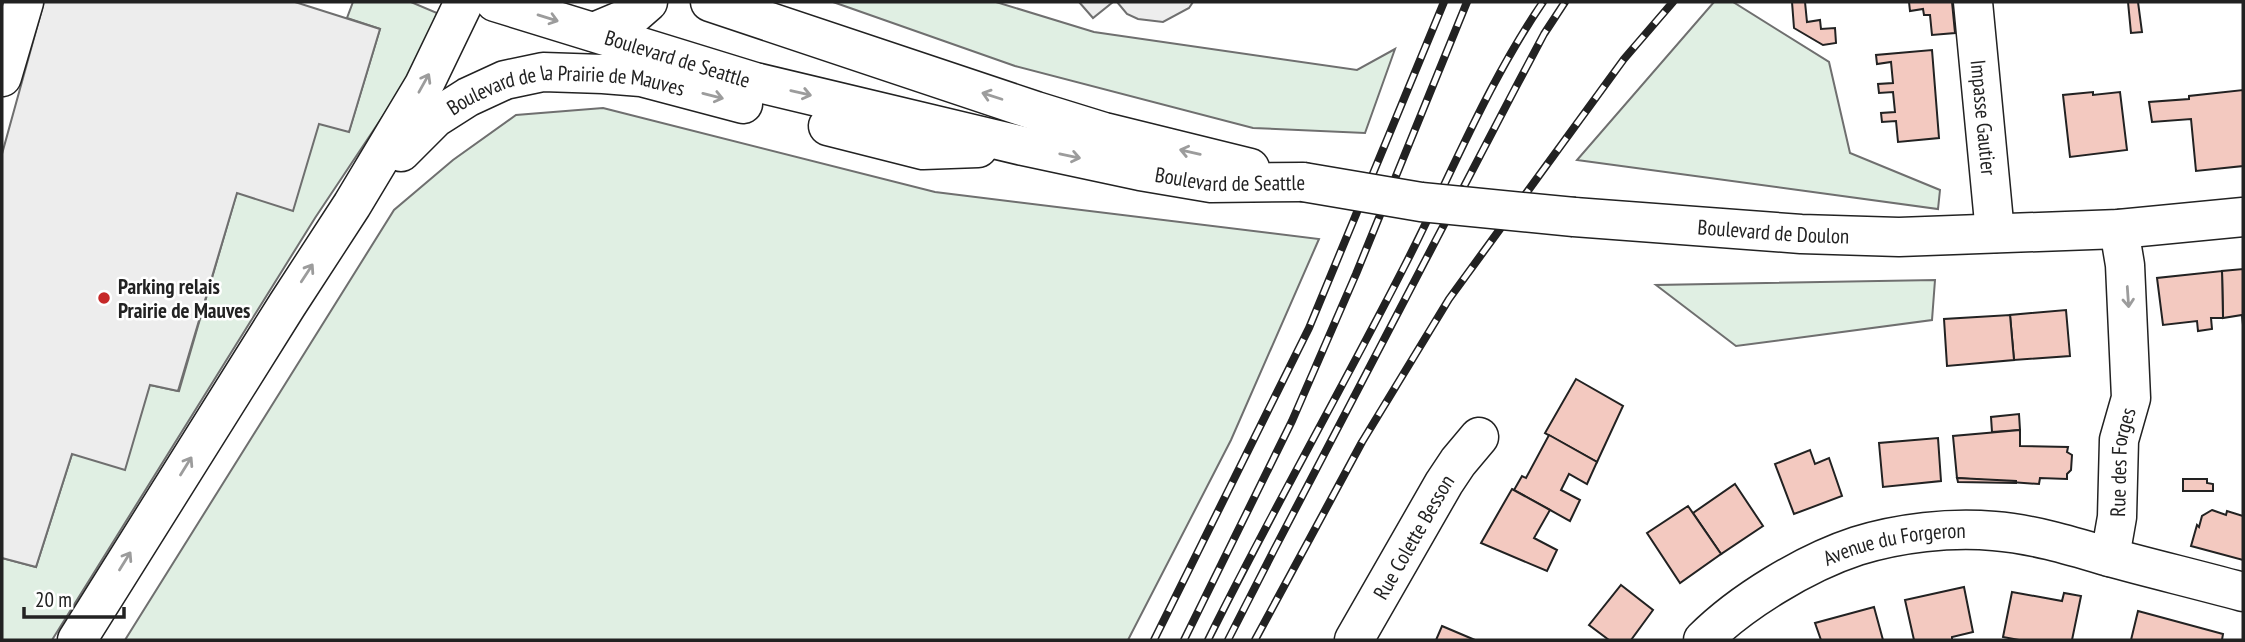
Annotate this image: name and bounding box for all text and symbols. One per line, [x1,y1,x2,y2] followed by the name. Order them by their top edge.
[536,12,558,25] one-way arrow
[602,23,754,93] street label: Boulevard de Seattle
[441,58,688,121] street label: Boulevard de la Prairie de Mauves
[1965,58,2003,177] street label: Impasse Gautier
[418,74,432,94] one-way arrow
[789,86,812,100] one-way arrow
[982,89,1004,102] one-way arrow
[701,90,723,103] one-way arrow
[1179,145,1202,158] one-way arrow
[1058,149,1081,163] one-way arrow
[1153,160,1305,197] street label: Boulevard de Seattle
[1697,213,1850,249] street label: Boulevard de Doulon
[301,264,315,284] one-way arrow
[118,273,250,324] place label: Parking relais Prairie de Mauves
[2122,285,2135,308] one-way arrow
[96,290,112,306] marker: Parking relais Prairie de Mauves
[2104,404,2141,517] street label: Rue des Forges
[179,456,193,476] one-way arrow
[1367,469,1460,604] street label: Rue Colette Besson
[1819,516,1966,571] street label: Avenue du Forgeron
[119,552,133,572] one-way arrow
[24,576,124,620] scale bar
[35,586,72,613] text: 20 m

